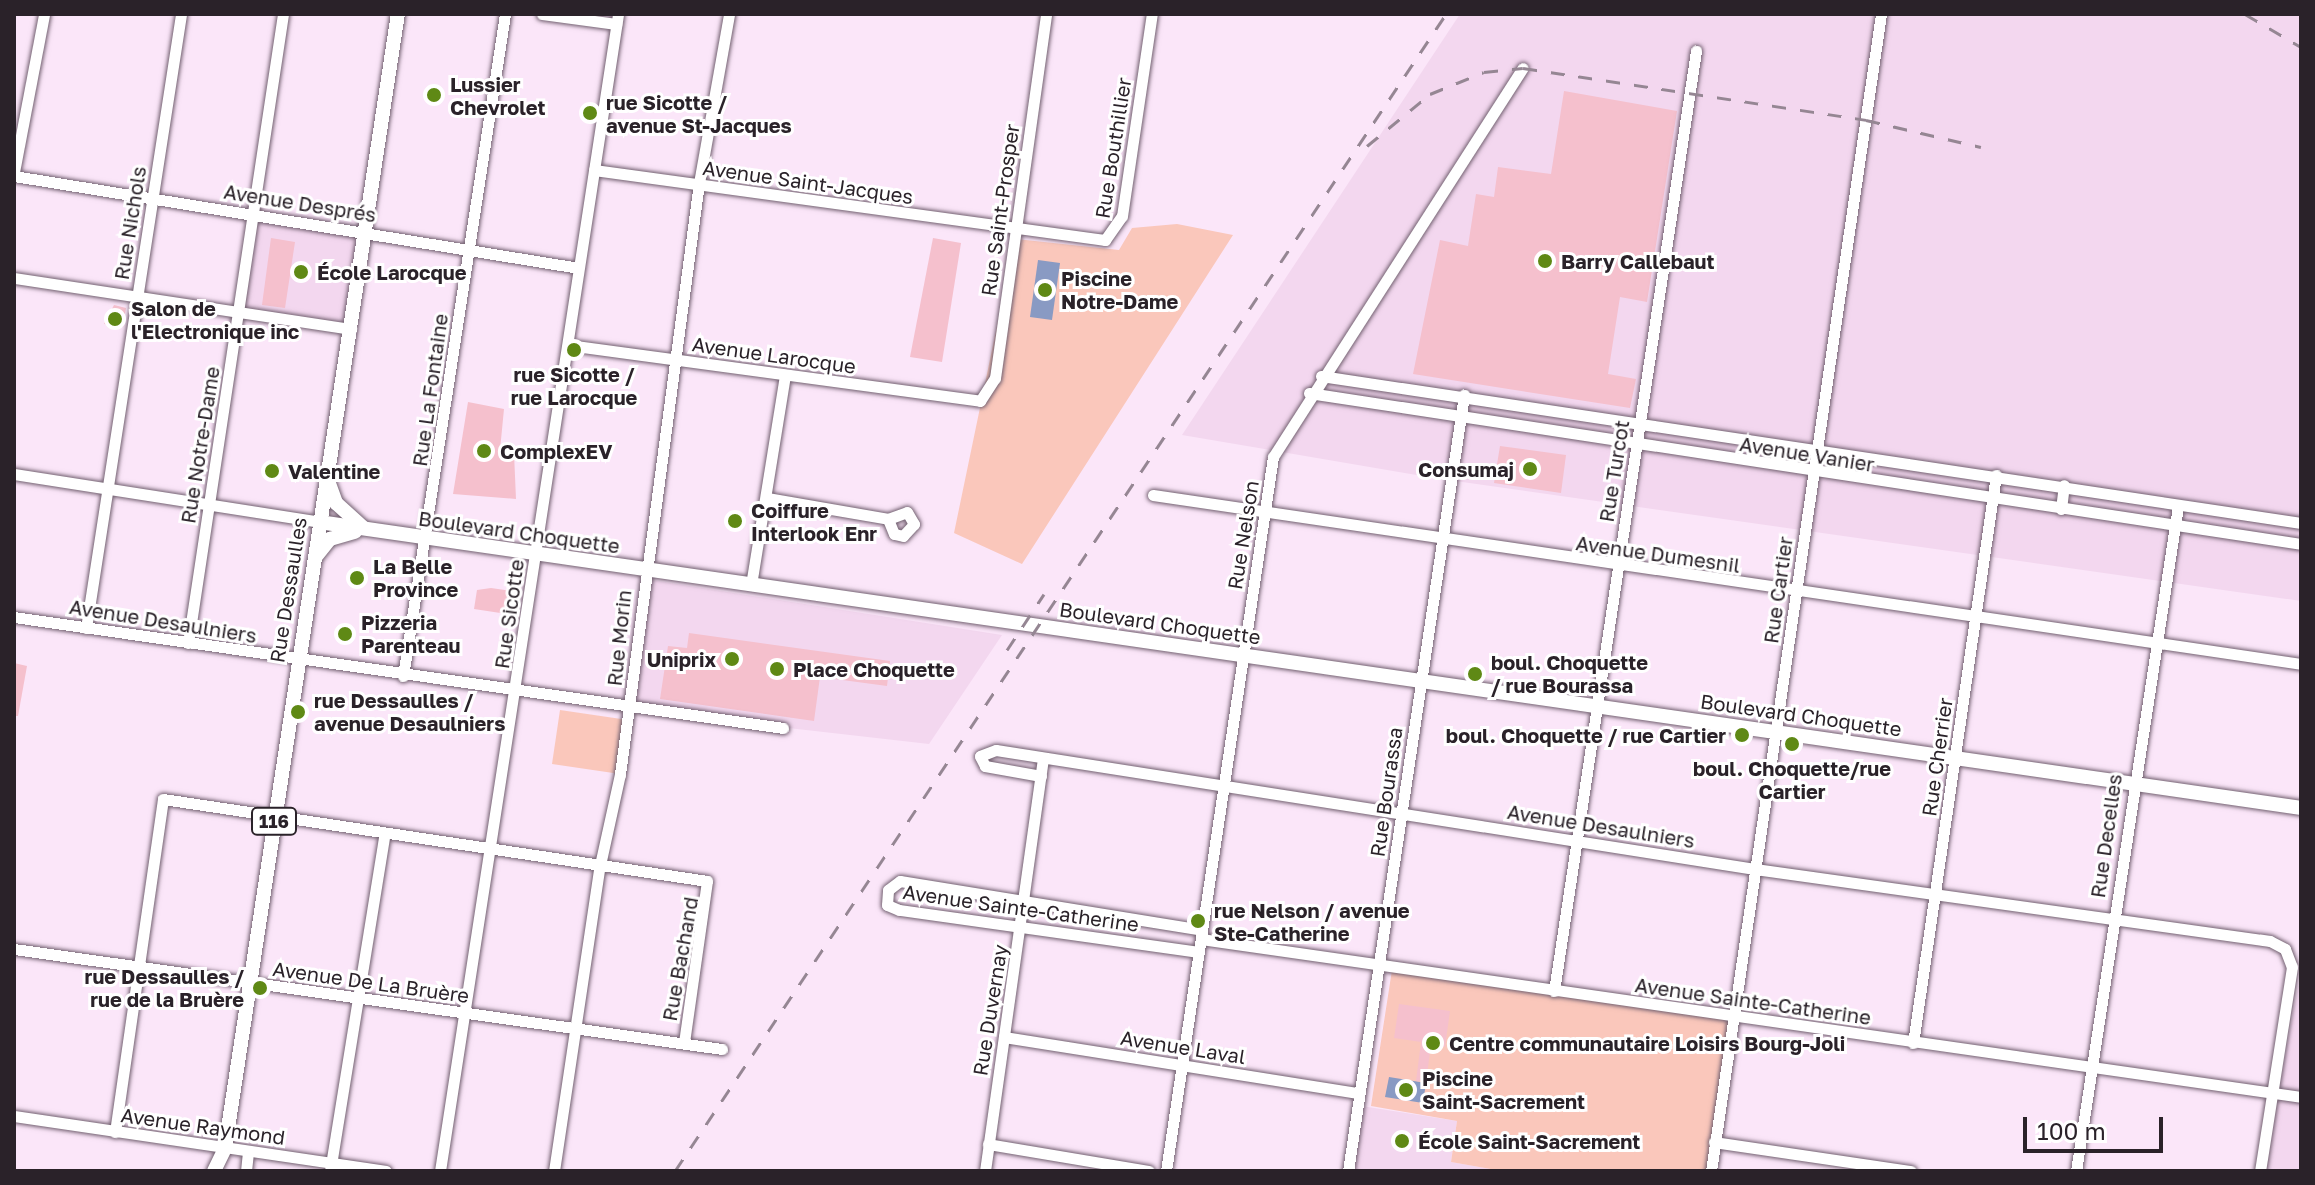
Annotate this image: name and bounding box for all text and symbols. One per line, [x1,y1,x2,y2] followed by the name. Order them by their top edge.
[450,72,545,119] place label: Lussier Chevrolet
[1090,76,1136,220] street label: Rue Bouthillier
[425,86,443,104] marker: Lussier Chevrolet
[606,90,792,137] place label: rue Sicotte / avenue St-Jacques
[581,104,599,122] marker: rue Sicotte / avenue St-Jacques
[976,122,1024,298] street label: Rue Saint-Prosper
[701,155,915,209] street label: Avenue Saint-Jacques
[109,164,151,282] street label: Rue Nichols
[222,179,378,227] street label: Avenue Després
[1561,249,1714,273] place label: Barry Callebaut
[1536,252,1554,270] marker: Barry Callebaut
[317,260,466,284] place label: École Larocque
[292,263,310,281] marker: École Larocque
[1061,266,1178,313] place label: Piscine Notre-Dame
[1036,281,1054,299] marker: Piscine Notre-Dame
[131,296,299,343] place label: Salon de l'Electronique inc
[106,310,124,328] marker: Salon de l'Electronique inc
[407,312,453,468] street label: Rue La Fontaine
[691,332,857,378] street label: Avenue Larocque
[565,341,583,359] marker: rue Sicotte / rue Larocque
[511,362,637,409] place label: rue Sicotte / rue Larocque
[176,365,224,525] street label: Rue Notre-Dame
[1594,418,1634,524] street label: Rue Turcot
[1738,431,1876,477] street label: Avenue Vanier
[500,439,612,463] place label: ComplexEV
[475,442,493,460] marker: ComplexEV
[1418,457,1514,481] place label: Consumaj
[288,459,380,483] place label: Valentine
[1521,460,1539,478] marker: Consumaj
[263,462,281,480] marker: Valentine
[1223,479,1263,591] street label: Rue Nelson
[751,498,877,545] place label: Coiffure Interlook Enr
[417,506,621,558] street label: Boulevard Choquette
[726,512,744,530] marker: Coiffure Interlook Enr
[265,516,311,664] street label: Rue Dessaulles
[1574,531,1742,577] street label: Avenue Dumesnil
[1759,535,1797,645] street label: Rue Cartier
[373,554,458,601] place label: La Belle Province
[489,558,529,670] street label: Rue Sicotte
[348,569,366,587] marker: La Belle Province
[602,589,636,687] street label: Rue Morin
[68,594,258,648] street label: Avenue Desaulniers
[1058,597,1262,649] street label: Boulevard Choquette
[361,610,460,657] place label: Pizzeria Parenteau
[336,625,354,643] marker: Pizzeria Parenteau
[647,647,716,671] place label: Uniprix
[723,650,741,668] marker: Uniprix
[1491,650,1648,697] place label: boul. Choquette / rue Bourassa
[793,657,955,681] place label: Place Choquette
[768,660,786,678] marker: Place Choquette
[1466,665,1484,683] marker: boul. Choquette / rue Bourassa
[314,688,505,735] place label: rue Dessaulles / avenue Desaulniers
[1699,689,1903,741] street label: Boulevard Choquette
[1917,696,1957,818] street label: Rue Cherrier
[289,703,307,721] marker: rue Dessaulles / avenue Desaulniers
[1446,723,1726,747] place label: boul. Choquette / rue Cartier
[1365,726,1407,858] street label: Rue Bourassa
[1733,726,1751,744] marker: boul. Choquette / rue Cartier
[1783,735,1801,753] marker: boul. Choquette/rue Cartier
[1693,756,1891,803] place label: boul. Choquette/rue Cartier
[2085,773,2127,899] street label: Rue Decelles
[1506,799,1696,853] street label: Avenue Desaulniers
[250,807,298,835] road number: 116
[901,880,1141,936] street label: Avenue Sainte-Catherine
[657,895,703,1023] street label: Rue Bachand
[1214,898,1410,945] place label: rue Nelson / avenue Ste-Catherine
[1189,912,1207,930] marker: rue Nelson / avenue Ste-Catherine
[968,943,1012,1077] street label: Rue Duvernay
[271,956,471,1008] street label: Avenue De La Bruère
[85,964,244,1011] place label: rue Dessaulles / rue de la Bruère
[1633,973,1873,1029] street label: Avenue Sainte-Catherine
[251,979,269,997] marker: rue Dessaulles / rue de la Bruère
[1119,1025,1247,1069] street label: Avenue Laval
[1449,1031,1845,1055] place label: Centre communautaire Loisirs Bourg-Joli
[1424,1034,1442,1052] marker: Centre communautaire Loisirs Bourg-Joli
[1422,1066,1585,1113] place label: Piscine Saint-Sacrement
[1397,1081,1415,1099] marker: Piscine Saint-Sacrement
[2027,1101,2167,1151] scale bar
[119,1103,287,1149] street label: Avenue Raymond
[2037,1116,2106,1145] text: 100 m
[1418,1129,1640,1153] place label: École Saint-Sacrement
[1393,1132,1411,1150] marker: École Saint-Sacrement

